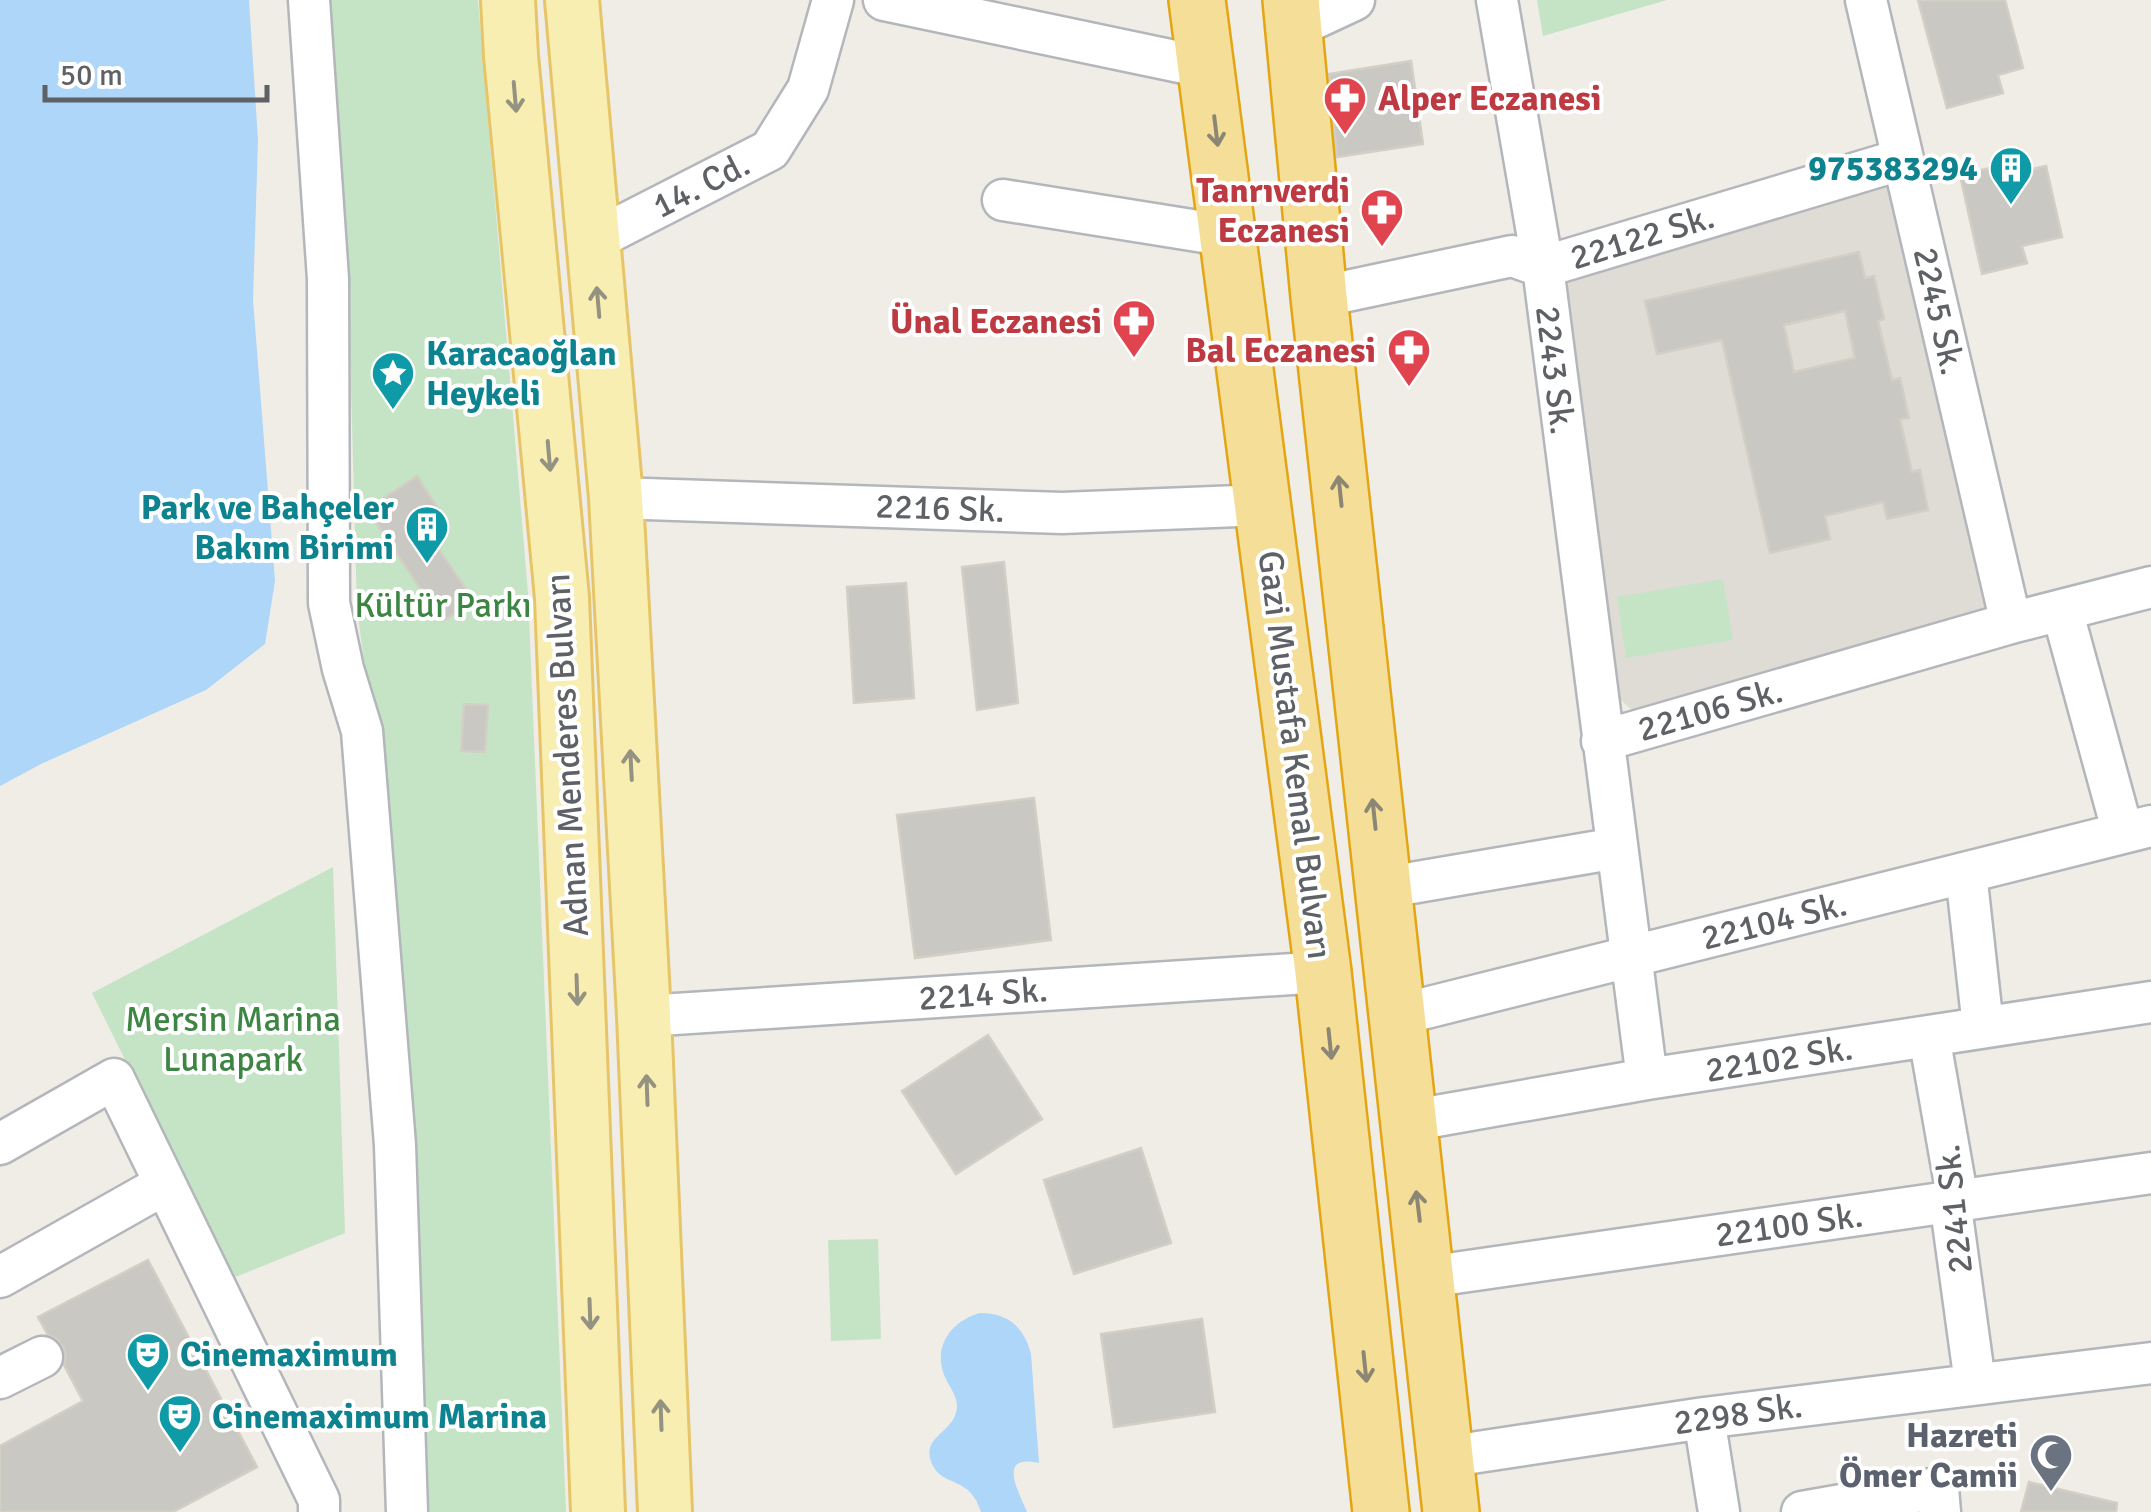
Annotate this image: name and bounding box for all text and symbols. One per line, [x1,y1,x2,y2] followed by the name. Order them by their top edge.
[45,40,268,102] scale bar
[60,57,123,94] text: 50 m
[1322,75,1368,136] pharmacy icon: Alper Eczanesi
[1378,77,1601,120] place label: Alper Eczanesi
[505,81,524,113] one-way arrow
[1207,115,1225,147] one-way arrow
[645,142,757,228] street label: 14. Cd.
[1988,145,2034,206] building icon: 975383294
[1808,147,1978,190] place label: 975383294
[1196,169,1350,252] place label: Tanrıverdi Eczanesi
[1359,187,1405,248] pharmacy icon: Tanrıverdi Eczanesi
[1565,195,1719,279] street label: 22122 Sk.
[1903,243,1975,379] street label: 2245 Sk.
[588,286,607,318] one-way arrow
[1111,298,1157,359] pharmacy icon: Ünal Eczanesi
[890,300,1102,343] place label: Ünal Eczanesi
[1526,303,1584,437] street label: 2243 Sk.
[1386,327,1432,388] pharmacy icon: Bal Eczanesi
[1185,329,1376,372] place label: Bal Eczanesi
[426,332,617,415] place label: Karacaoğlan Heykeli
[370,350,416,411] place icon: Karacaoğlan Heykeli
[539,439,558,471] one-way arrow
[1330,475,1349,507] one-way arrow
[875,484,1005,532] street label: 2216 Sk.
[141,486,394,569] place label: Park ve Bahçeler Bakım Birimi
[404,504,450,565] building icon: Park ve Bahçeler Bakım Birimi
[1249,548,1341,962] street label: Gazi Mustafa Kemal Bulvarı
[536,572,598,938] street label: Adnan Menderes Bulvarı
[354,584,532,627] park label: Kültür Parkı
[1633,669,1787,751] street label: 22106 Sk.
[621,750,640,782] one-way arrow
[1364,798,1383,830] one-way arrow
[1697,882,1851,960] street label: 22104 Sk.
[917,968,1049,1020] street label: 2214 Sk.
[568,973,587,1005] one-way arrow
[125,998,341,1081] park label: Mersin Marina Lunapark
[1702,1026,1856,1092] street label: 22102 Sk.
[1321,1027,1340,1060] one-way arrow
[638,1074,657,1106] one-way arrow
[1926,1142,1982,1276] street label: 2241 Sk.
[1408,1191,1427,1223] one-way arrow
[1713,1193,1865,1257] street label: 22100 Sk.
[581,1298,600,1330] one-way arrow
[125,1331,171,1392] theatre icon: Cinemaximum
[180,1333,398,1376] place label: Cinemaximum
[1356,1350,1375,1383] one-way arrow
[1671,1384,1805,1444] street label: 2298 Sk.
[157,1393,203,1454] theatre icon: Cinemaximum Marina
[212,1395,547,1438] place label: Cinemaximum Marina
[651,1399,670,1431] one-way arrow
[1839,1414,2018,1497] place label: Hazreti Ömer Camii
[2028,1432,2074,1493] mosque icon: Hazreti Ömer Camii

